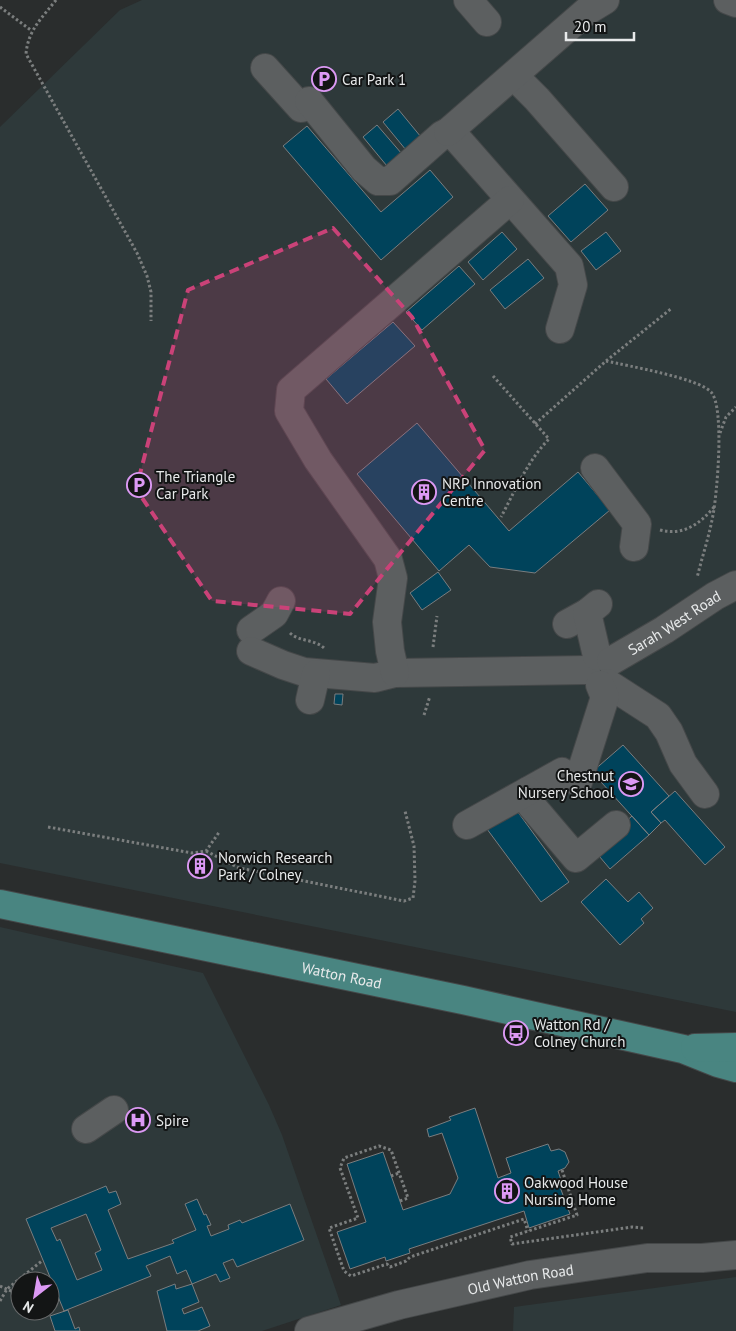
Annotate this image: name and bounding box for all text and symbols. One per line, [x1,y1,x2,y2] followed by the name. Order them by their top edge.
[566,10,634,42] scale bar
[574,17,607,36] text: 20 m
[311,66,337,92] parking icon: Car Park 1
[342,70,406,89] place label: Car Park 1
[156,467,235,503] place label: The Triangle Car Park
[126,472,152,498] parking icon: The Triangle Car Park
[442,474,541,510] place label: NRP Innovation Centre
[411,479,437,505] building icon: NRP Innovation Centre
[624,585,723,659] street label: Sarah West Road
[518,766,615,802] place label: Chestnut Nursery School
[618,771,644,797] school or university icon: Chestnut Nursery School
[218,848,333,884] place label: Norwich Research Park / Colney
[187,853,213,879] building icon: Norwich Research Park / Colney
[300,957,383,992] street label: Watton Road
[534,1015,625,1051] place label: Watton Rd / Colney Church
[503,1020,529,1046] bus stop icon: Watton Rd / Colney Church
[125,1107,151,1133] hospital icon: Spire
[156,1111,189,1130] place label: Spire
[524,1173,628,1209] place label: Oakwood House Nursing Home
[494,1178,520,1204] building icon: Oakwood House Nursing Home
[466,1259,575,1299] street label: Old Watton Road
[10,1271,60,1321] north arrow
[20,1297,37,1317] text: N

